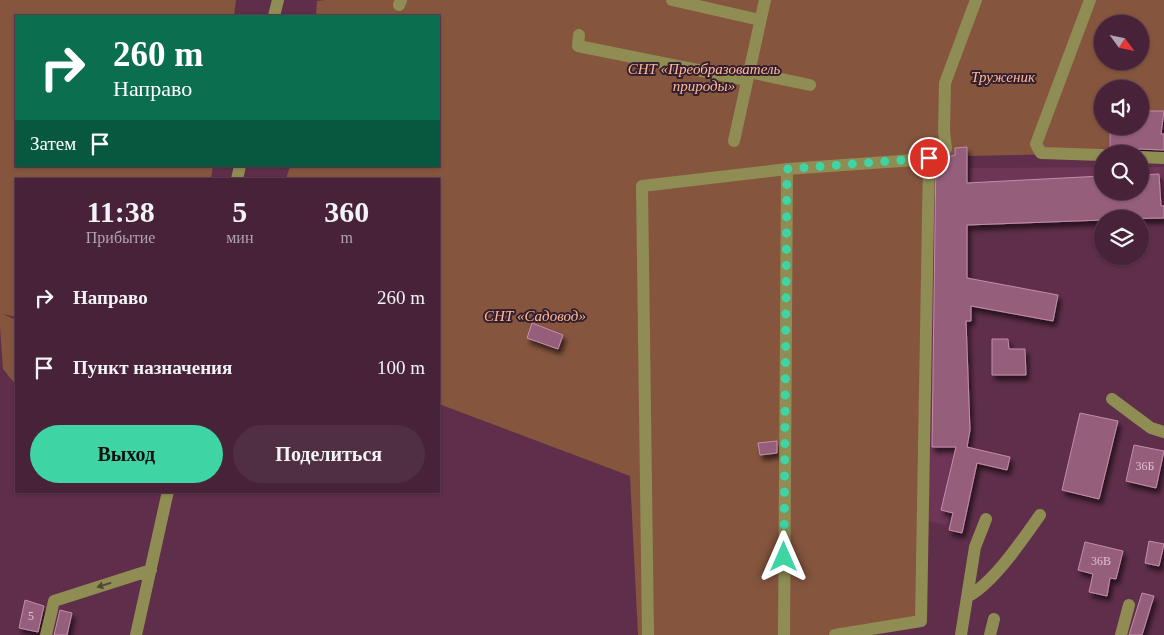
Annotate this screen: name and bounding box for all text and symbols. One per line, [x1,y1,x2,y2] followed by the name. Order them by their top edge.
[1094,15,1149,70] north arrow
[1094,15,1149,265] map controls
[30,35,95,100] icon: right
[113,35,203,74] text: 260 m
[628,61,780,94] park label: СНТ «Преобразователь природы»
[971,69,1036,85] park label: Труженик
[113,76,192,101] text: Направо
[1094,80,1149,135] button: sound
[86,130,114,158] icon: arrive
[30,133,76,154] text: Затем
[908,137,950,179] pin
[915,144,943,172] icon: arrive
[1094,145,1149,200] button: search
[86,195,155,228] text: 11:38
[232,195,247,228] text: 5
[324,195,369,228] text: 360
[1094,210,1149,265] button: layers
[86,229,155,246] text: Прибытие
[226,229,253,246] text: мин
[340,229,353,246] text: m
[30,284,58,312] icon: right
[73,287,148,308] text: Направо
[377,287,425,308] text: 260 m
[484,308,586,324] park label: СНТ «Садовод»
[30,354,58,382] icon: arrive
[73,357,232,378] text: Пункт назначения
[377,357,425,378] text: 100 m
[30,425,223,483] button: Выход
[233,425,425,483] button: Поделиться
[1136,459,1155,473] house number: 36Б
[757,530,809,582] position arrow
[1091,554,1111,568] house number: 36В
[97,582,112,589] one-way arrow
[28,609,34,623] house number: 5

